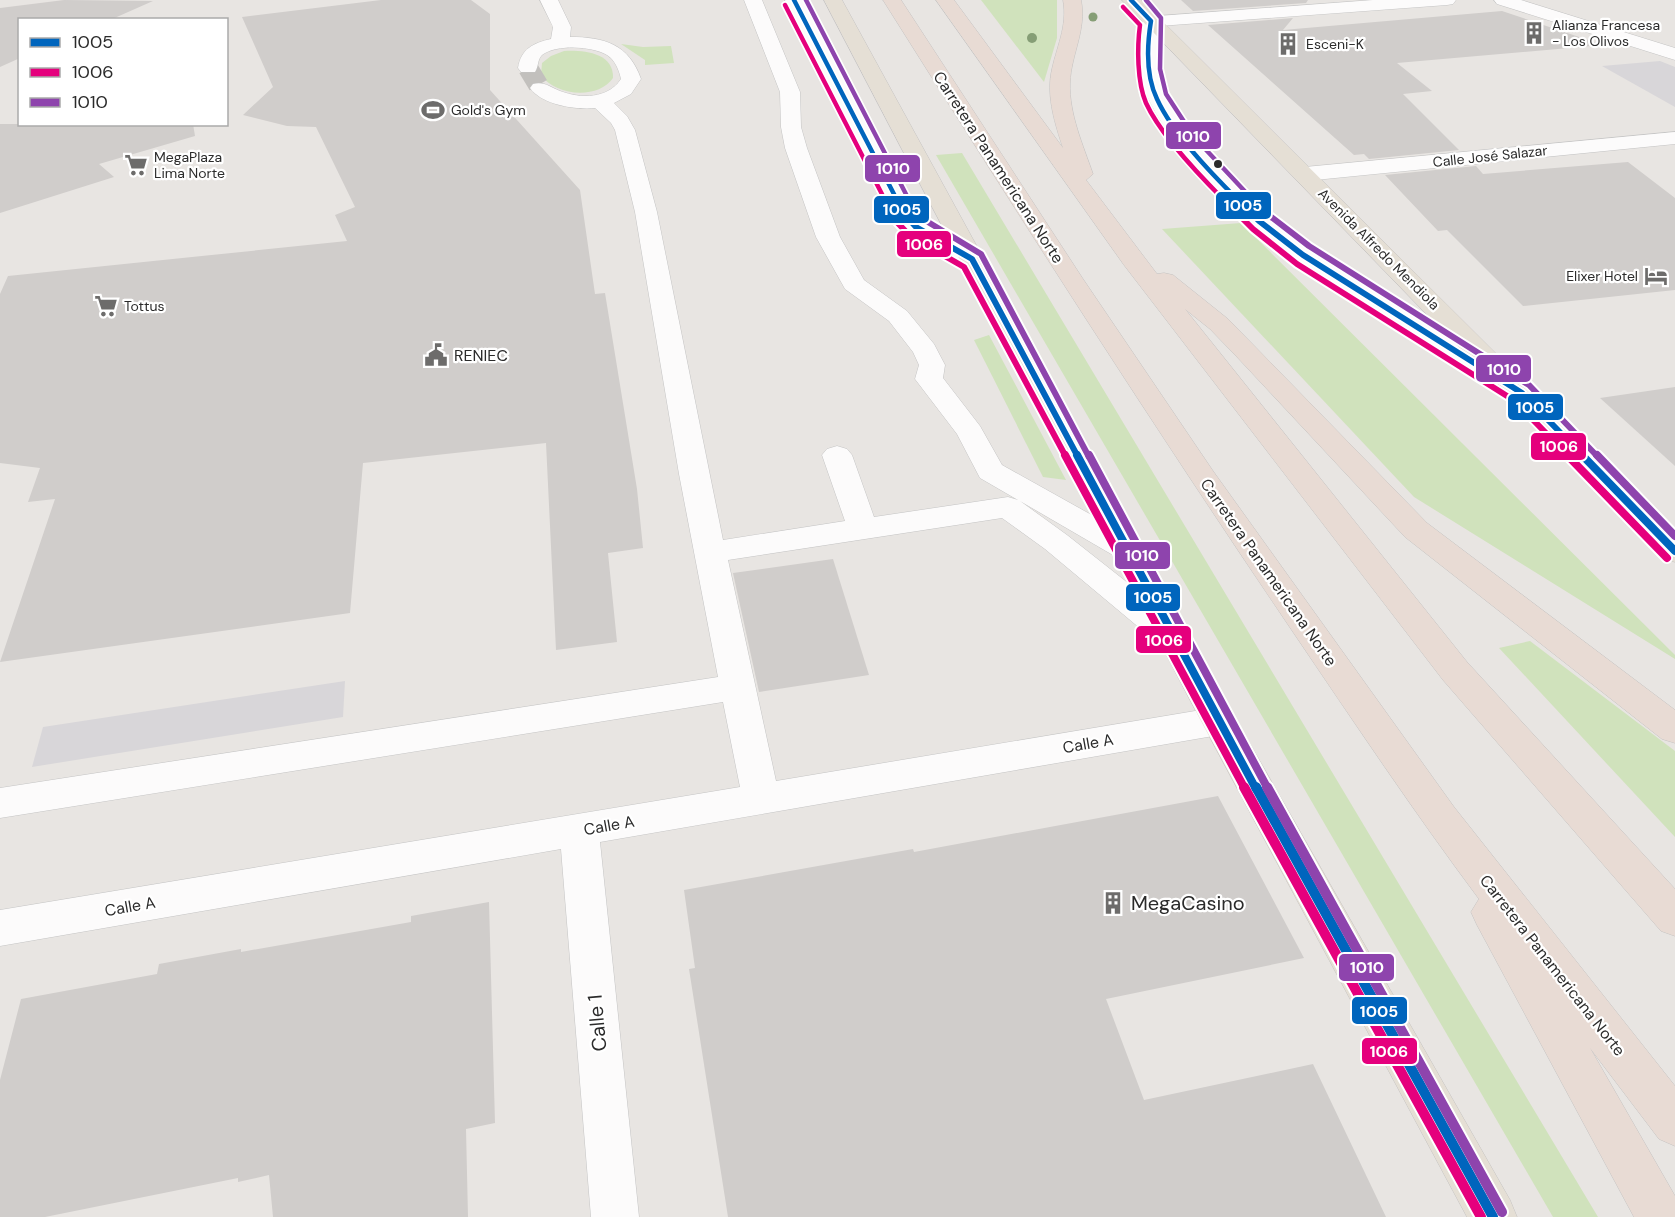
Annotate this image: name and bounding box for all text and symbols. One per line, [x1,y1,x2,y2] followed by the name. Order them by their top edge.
[1552,16,1660,50] place label: Alianza Francesa - Los Olivos
[18,18,228,126] legend
[1521,20,1547,46] building icon: Alianza Francesa - Los Olivos
[72,30,113,54] text: 1005
[1275,31,1301,57] building icon: Esceni-K
[1306,35,1364,53] place label: Esceni-K
[72,60,114,84] text: 1006
[929,67,1069,267] street label: Carretera Panamericana Norte
[72,90,108,114] text: 1010
[420,97,446,123] sports icon: Gold's Gym
[451,101,526,119] place label: Gold's Gym
[1165,121,1222,150] line badge: 1010
[1176,126,1210,147] text: 1010
[1432,141,1548,171] street label: Calle José Salazar
[154,148,225,182] place label: MegaPlaza Lima Norte
[123,152,149,178] supermarket icon: MegaPlaza Lima Norte
[864,154,921,183] line badge: 1010
[876,158,910,179] text: 1010
[1212,158,1224,170] unlabelled marker
[1314,184,1444,314] street label: Avenida Alfredo Mendiola
[1215,191,1272,220] line badge: 1005
[873,195,930,224] line badge: 1005
[1224,195,1262,216] text: 1005
[883,199,921,220] text: 1005
[896,230,952,258] line badge: 1006
[905,234,943,255] text: 1006
[1643,263,1669,289] hotel icon: Elixer Hotel
[1566,267,1638,285] place label: Elixer Hotel
[93,293,119,319] supermarket icon: Tottus
[124,297,165,315] place label: Tottus
[423,342,449,368] public building icon: RENIEC
[454,345,508,366] place label: RENIEC
[1475,354,1532,383] line badge: 1010
[1487,359,1521,380] text: 1010
[1507,393,1564,421] line badge: 1005
[1516,397,1554,418] text: 1005
[1530,432,1587,461] line badge: 1006
[1540,436,1578,457] text: 1006
[1196,474,1342,670] street label: Carretera Panamericana Norte
[1114,541,1171,570] line badge: 1010
[1125,545,1159,566] text: 1010
[1125,583,1181,612] line badge: 1005
[1134,587,1172,608] text: 1005
[1135,625,1192,654] line badge: 1006
[1145,630,1183,651] text: 1006
[1061,729,1116,758] street label: Calle A
[582,811,637,840] street label: Calle A
[1475,870,1630,1060] street label: Carretera Panamericana Norte
[1100,890,1126,916] building icon: MegaCasino
[1131,890,1245,916] place label: MegaCasino
[103,892,158,921] street label: Calle A
[1338,953,1395,982] line badge: 1010
[1350,957,1384,978] text: 1010
[582,993,612,1053] street label: Calle 1
[1351,996,1408,1025] line badge: 1005
[1360,1001,1398,1022] text: 1005
[1361,1037,1418,1065] line badge: 1006
[1370,1041,1408,1062] text: 1006

